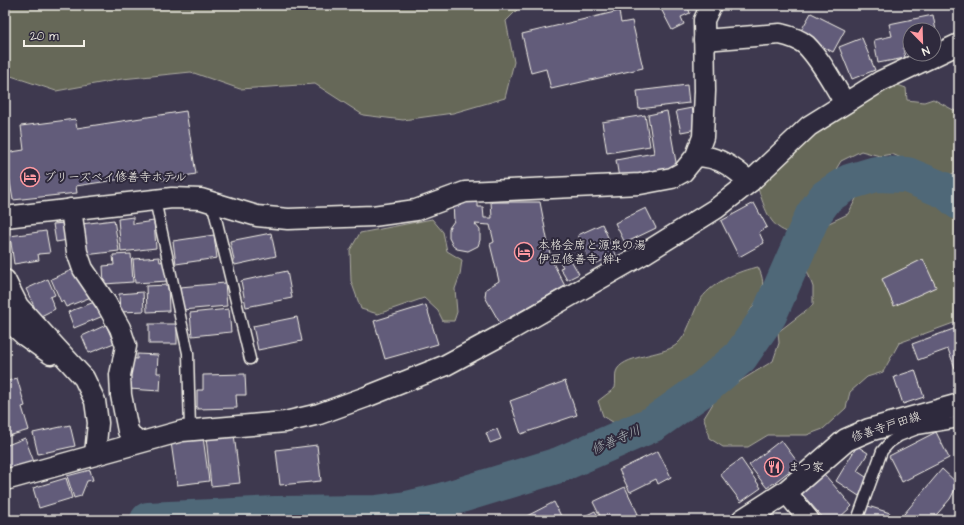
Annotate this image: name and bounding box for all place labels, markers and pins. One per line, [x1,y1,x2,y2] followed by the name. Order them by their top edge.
[19,166,41,188] hotel icon: ブリーズベイ修善寺ホテル
[44,169,187,186] place label: ブリーズベイ修善寺ホテル
[538,237,646,268] place label: 本格会席と源泉の湯 伊豆修善寺 絆+
[513,241,535,263] hotel icon: 本格会席と源泉の湯 伊豆修善寺 絆+
[763,456,785,478] restaurant icon: まつ家
[788,459,824,476] place label: まつ家

